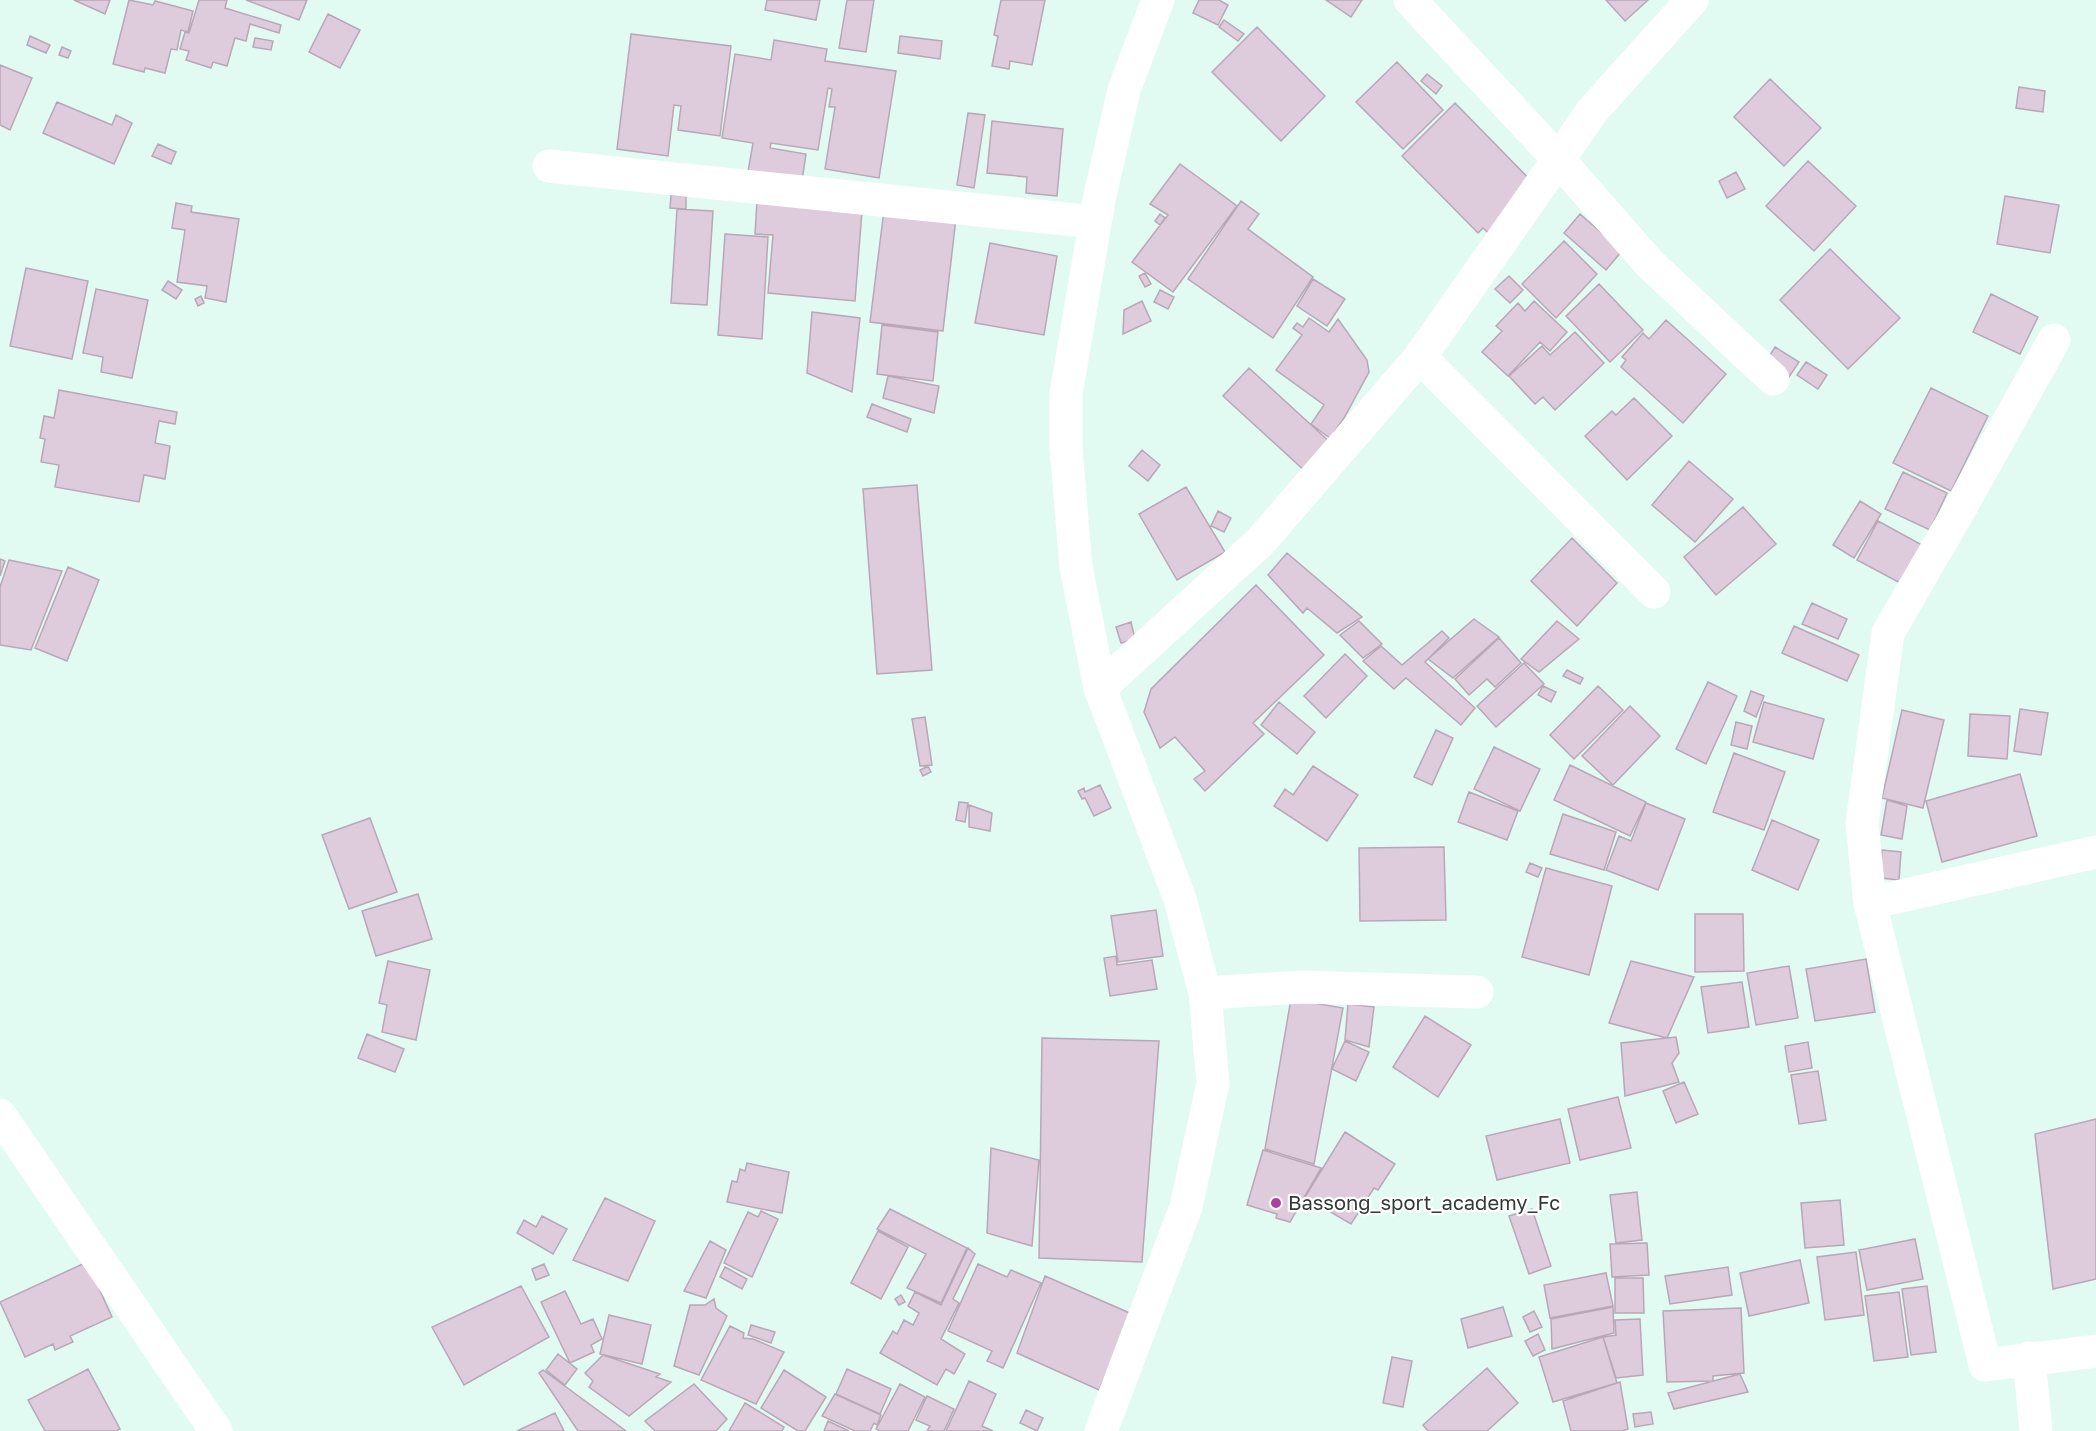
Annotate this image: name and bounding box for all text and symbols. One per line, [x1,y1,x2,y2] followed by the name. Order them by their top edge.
[1288,1190,1560,1214] place label: Bassong_sport_academy_Fc
[1269,1196,1283,1210] marker: Bassong_sport_academy_Fc

